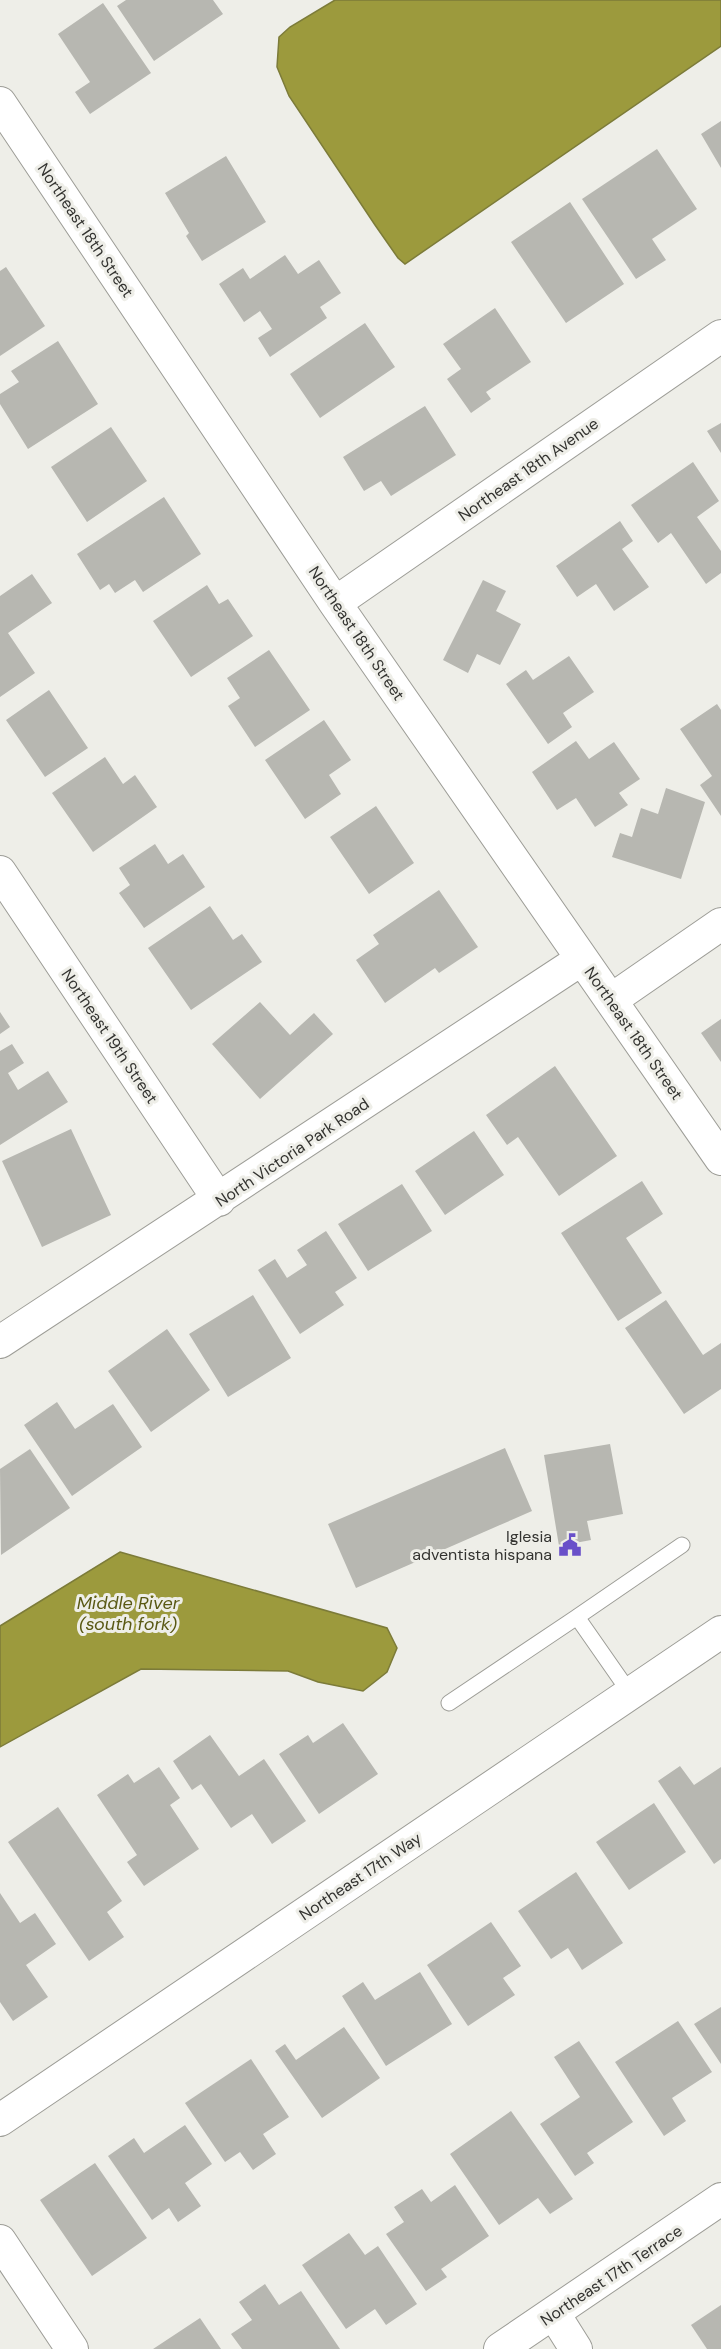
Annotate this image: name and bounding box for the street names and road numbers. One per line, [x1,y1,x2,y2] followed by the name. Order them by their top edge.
[33,159,138,302] street label: Northeast 18th Street
[454,413,603,526] street label: Northeast 18th Avenue
[304,562,409,705] street label: Northeast 18th Street
[580,963,687,1104] street label: Northeast 18th Street
[57,965,162,1108] street label: Northeast 19th Street
[211,1093,373,1212] street label: North Victoria Park Road
[295,1828,426,1925] street label: Northeast 17th Way
[536,2220,686,2331] street label: Northeast 17th Terrace

